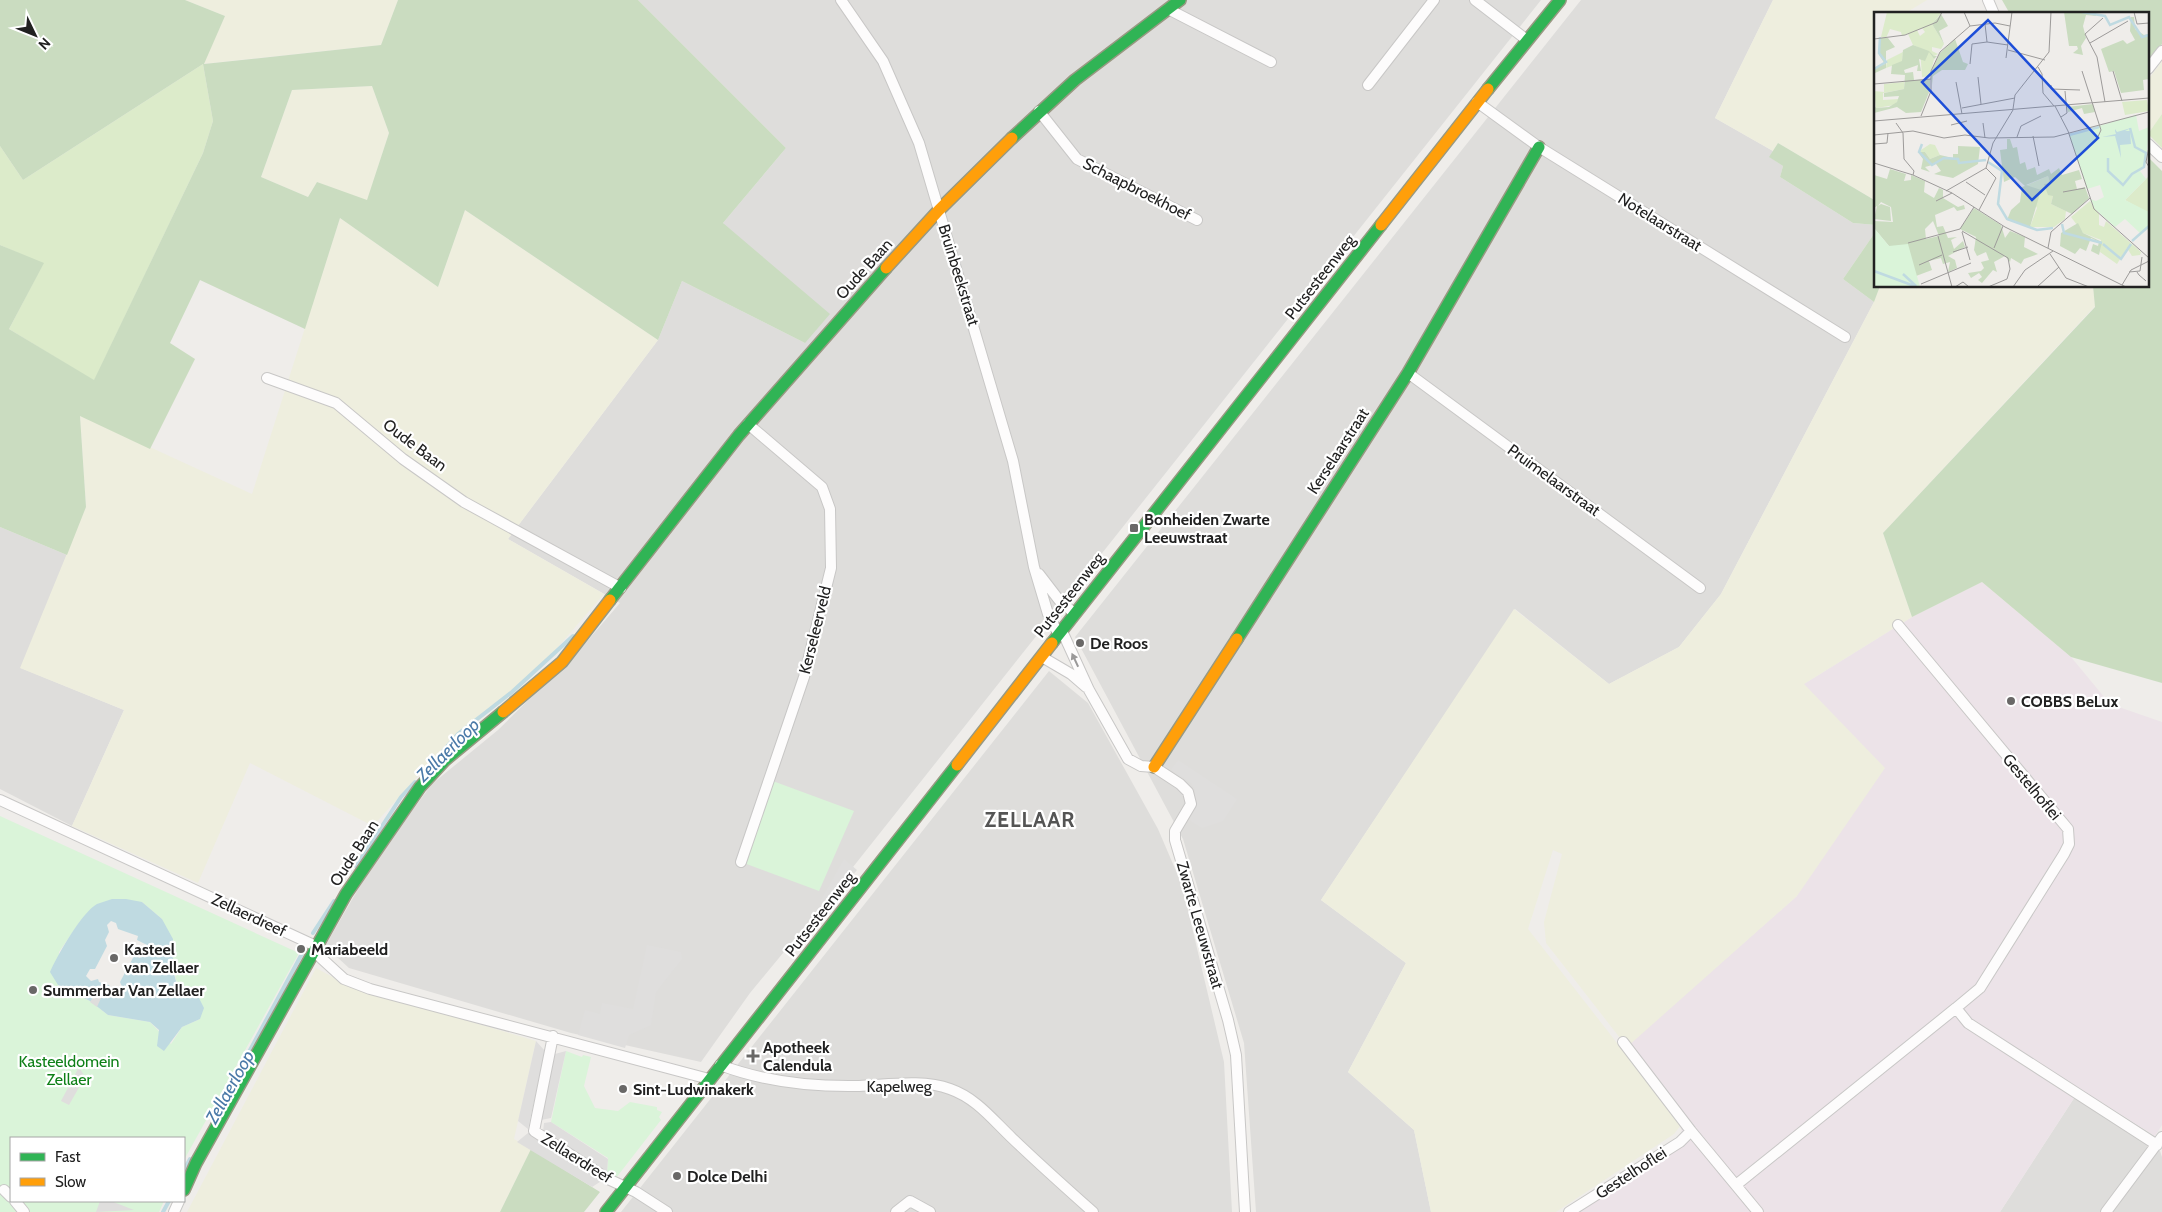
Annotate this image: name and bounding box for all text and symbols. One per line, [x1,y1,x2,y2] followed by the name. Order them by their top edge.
[10,10,60,60] north arrow
[1874,12,2150,288] inset map
[35,34,54,54] text: N
[1080,154,1195,225] street label: Schaapbroekhoef
[1615,189,1706,256] street label: Notelaarstraat
[935,222,984,329] street label: Bruinbeekstraat
[1281,230,1360,323] street label: Putsesteenweg
[832,235,896,303] street label: Oude Baan
[1303,404,1373,497] street label: Kerselaarstraat
[379,415,451,475] street label: Oude Baan
[1504,440,1604,520] street label: Pruimelaarstraat
[1144,510,1270,547] place label: Bonheiden Zwarte Leeuwstraat
[1128,522,1140,534] marker: Bonheiden Zwarte Leeuwstraat
[1030,548,1109,641] street label: Putsesteenweg
[795,584,835,676] street label: Kerseleerveld
[1090,634,1148,653] place label: De Roos
[1074,637,1086,649] marker: De Roos
[1071,653,1079,667] one-way arrow
[2021,692,2118,711] place label: COBBS BeLux
[2005,695,2017,707] marker: COBBS BeLux
[411,714,484,787] water label: Zellaerloop
[1999,750,2065,824] street label: Gestelhoflei
[985,807,1075,832] district label: ZELLAAR
[326,816,382,890] street label: Oude Baan
[1173,859,1227,992] street label: Zwarte Leeuwstraat
[781,867,860,960] street label: Putsesteenweg
[209,889,290,941] street label: Zellaerdreef
[124,940,200,977] place label: Kasteel van Zellaer
[311,940,388,959] place label: Mariabeeld
[295,943,307,955] marker: Mariabeeld
[108,952,120,964] marker: Kasteel van Zellaer
[43,981,205,1000] place label: Summerbar Van Zellaer
[27,984,39,996] marker: Summerbar Van Zellaer
[763,1038,832,1075] place label: Apotheek Calendula
[200,1046,259,1128] water label: Zellaerloop
[747,1050,759,1062] marker: Apotheek Calendula
[18,1052,120,1089] park label: Kasteeldomein Zellaer
[866,1077,933,1096] street label: Kapelweg
[633,1080,754,1099] place label: Sint-Ludwinakerk
[617,1083,629,1095] marker: Sint-Ludwinakerk
[538,1129,617,1188] street label: Zellaerdreef
[10,1137,185,1202] legend
[1592,1143,1670,1203] street label: Gestelhoflei
[55,1148,80,1166] text: Fast
[687,1167,767,1186] place label: Dolce Delhi
[671,1170,683,1182] marker: Dolce Delhi
[55,1173,86,1191] text: Slow

